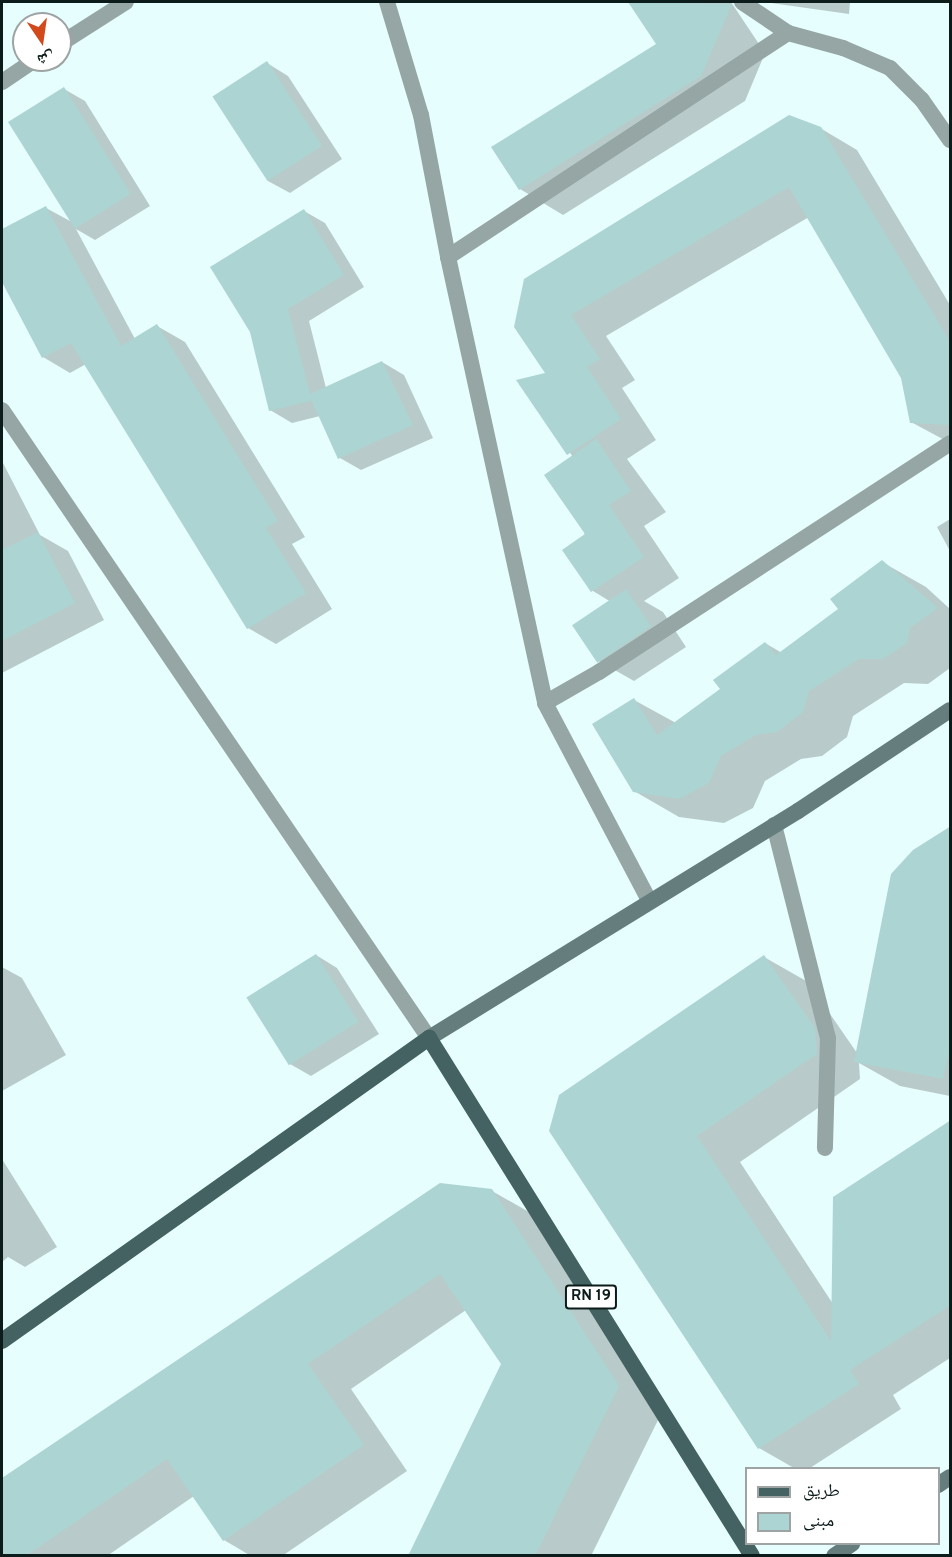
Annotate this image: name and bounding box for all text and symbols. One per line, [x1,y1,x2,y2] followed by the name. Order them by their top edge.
[12,12,72,72] north arrow
[35,46,56,69] text: ش
[564,1285,618,1309] road number: RN 19
[745,1467,940,1545] legend
[803,1480,840,1503] text: طريق
[803,1510,834,1533] text: مبنى

